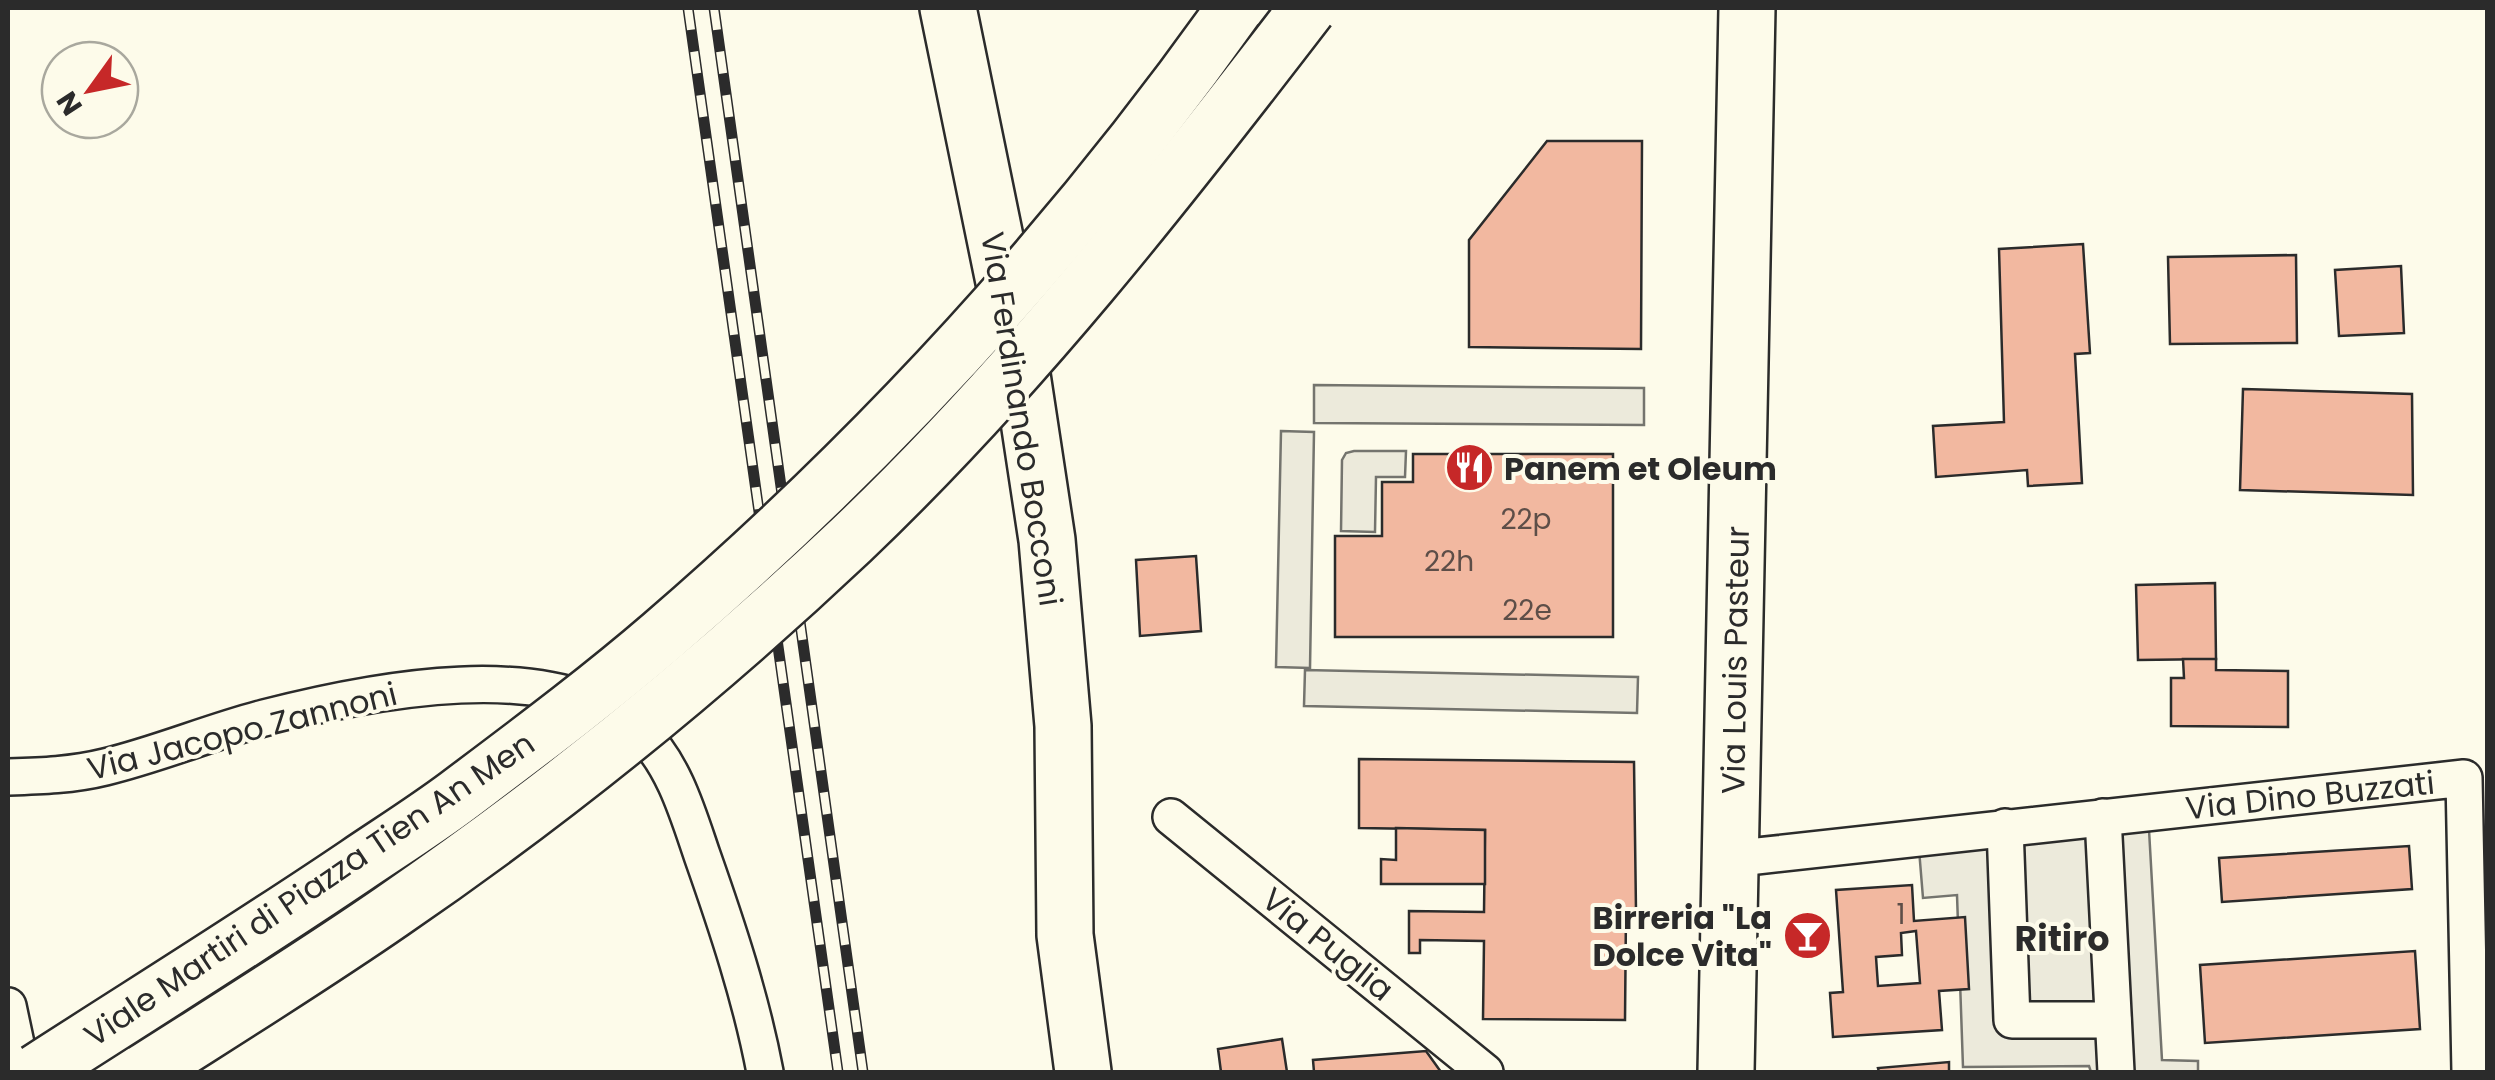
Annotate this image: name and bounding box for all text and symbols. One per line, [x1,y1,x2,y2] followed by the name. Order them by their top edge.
[40,40,140,140] north arrow
[47,84,92,123] text: N
[970,229,1074,609] street label: Via Ferdinando Bocconi
[1443,442,1495,494] restaurant icon: Panem et Oleum
[1504,446,1777,491] place label: Panem et Oleum
[1500,500,1552,539] house number: 22p
[1710,525,1760,795] street label: Via Louis Pasteur
[1424,542,1474,581] house number: 22h
[1502,591,1552,630] house number: 22e
[82,671,402,791] street label: Via Jacopo Zannoni
[75,721,543,1057] street label: Viale Martiri di Piazza Tien An Men
[2183,760,2437,830] street label: Via Dino Buzzati
[1253,877,1403,1011] street label: Via Puglia
[1592,895,1772,977] place label: Birreria "La Dolce Vita"
[1897,895,1905,934] house number: 1
[1781,909,1833,961] bar icon: Birreria "La Dolce Vita"
[2015,914,2109,963] district label: Ritiro

